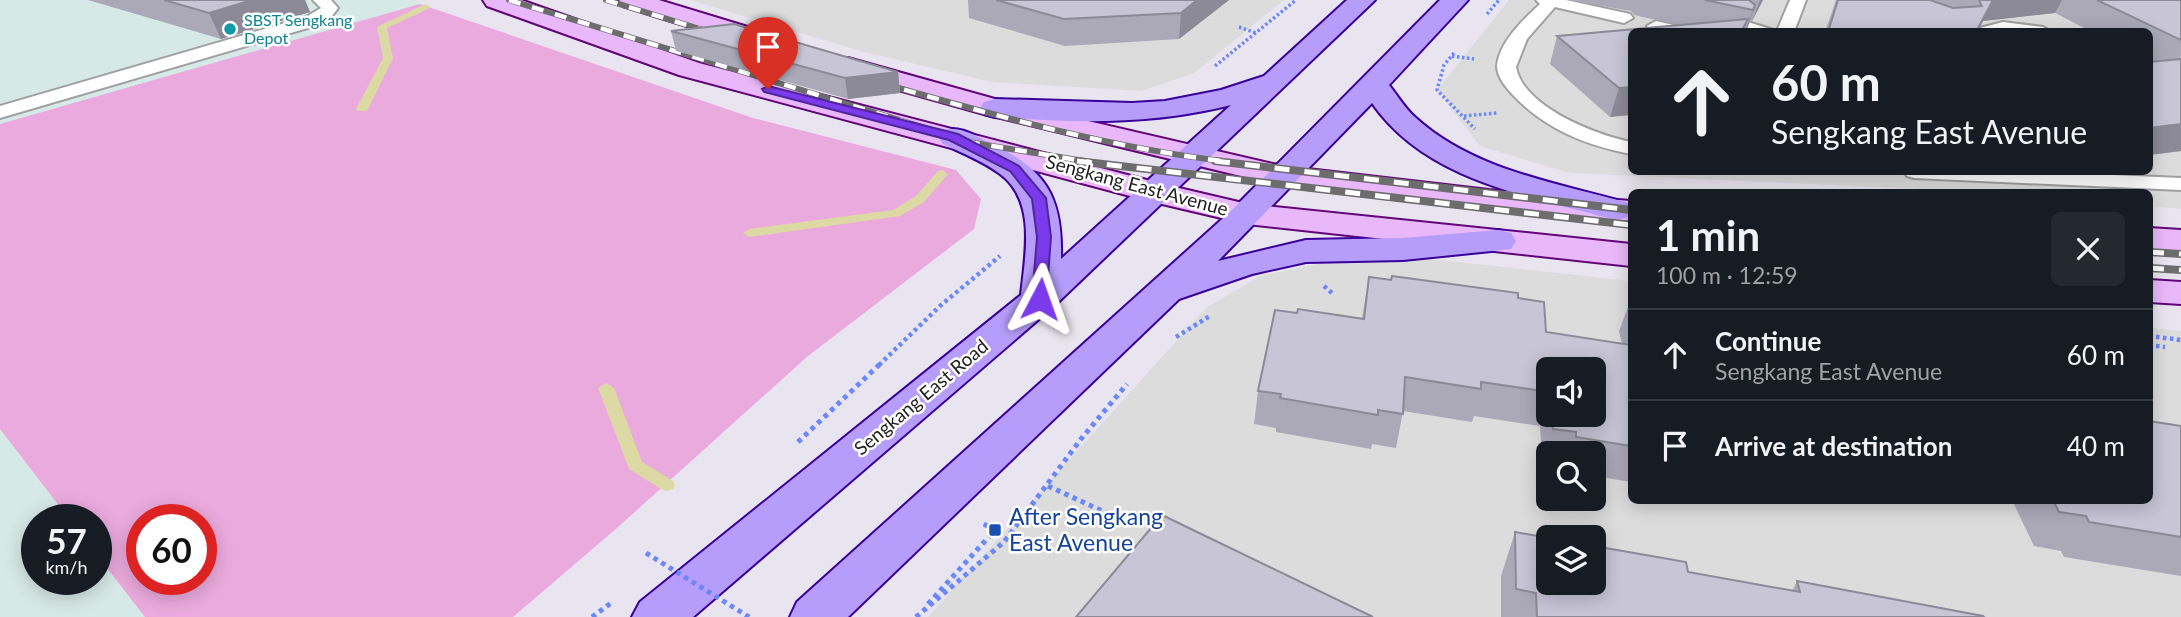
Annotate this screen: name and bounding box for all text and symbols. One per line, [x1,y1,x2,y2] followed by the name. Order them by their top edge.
[244,10,352,47] place label: SBST Sengkang Depot
[738,17,798,89] pin
[222,21,238,37] marker: SBST Sengkang Depot
[749,28,787,66] icon: arrive
[1771,53,1881,111] text: 60 m
[1656,56,1747,147] icon: ahead
[1771,112,2087,151] text: Sengkang East Avenue
[1044,149,1231,220] street label: Sengkang East Avenue
[1656,210,1760,260] text: 1 min
[2051,212,2125,286] button: close
[1656,261,1798,289] text: 100 m · 12:59
[1003,262,1077,336] position arrow
[1715,325,1821,357] text: Continue
[849,334,992,459] street label: Sengkang East Road
[1656,336,1694,374] icon: ahead
[2067,339,2125,371] text: 60 m
[1536,357,1606,595] map controls
[1536,357,1606,427] button: sound
[1715,357,1942,385] text: Sengkang East Avenue
[1656,427,1694,465] icon: arrive
[1715,430,1952,462] text: Arrive at destination
[2067,430,2125,462] text: 40 m
[1536,441,1606,511] button: search
[1009,502,1163,556] place label: After Sengkang East Avenue
[126,504,217,595] speed limit sign: 60
[46,519,87,561] text: 57
[987,522,1003,538] marker: After Sengkang East Avenue
[1536,525,1606,595] button: layers
[45,556,88,578] text: km/h

